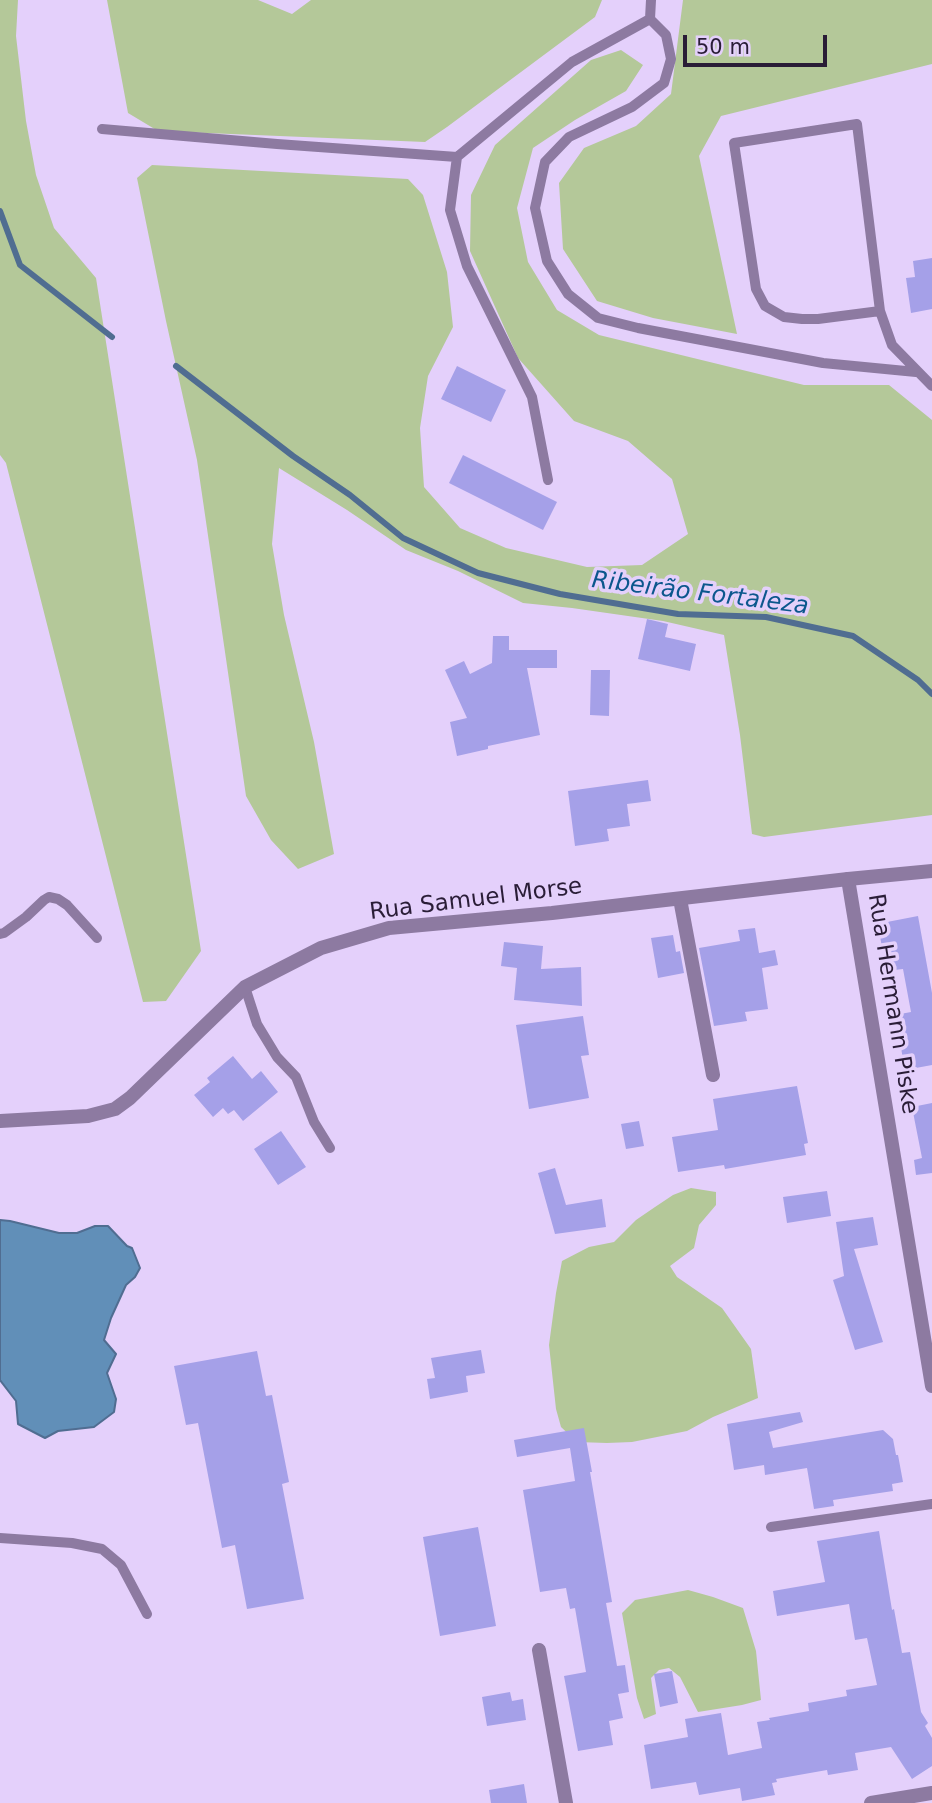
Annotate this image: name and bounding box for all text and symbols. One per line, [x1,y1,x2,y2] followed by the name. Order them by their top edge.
[687,21,830,65] scale bar
[696,35,750,59] text: 50 m
[590,566,810,622] water label: Ribeirão Fortaleza
[368,873,584,927] street label: Rua Samuel Morse
[861,892,923,1116] street label: Rua Hermann Piske

